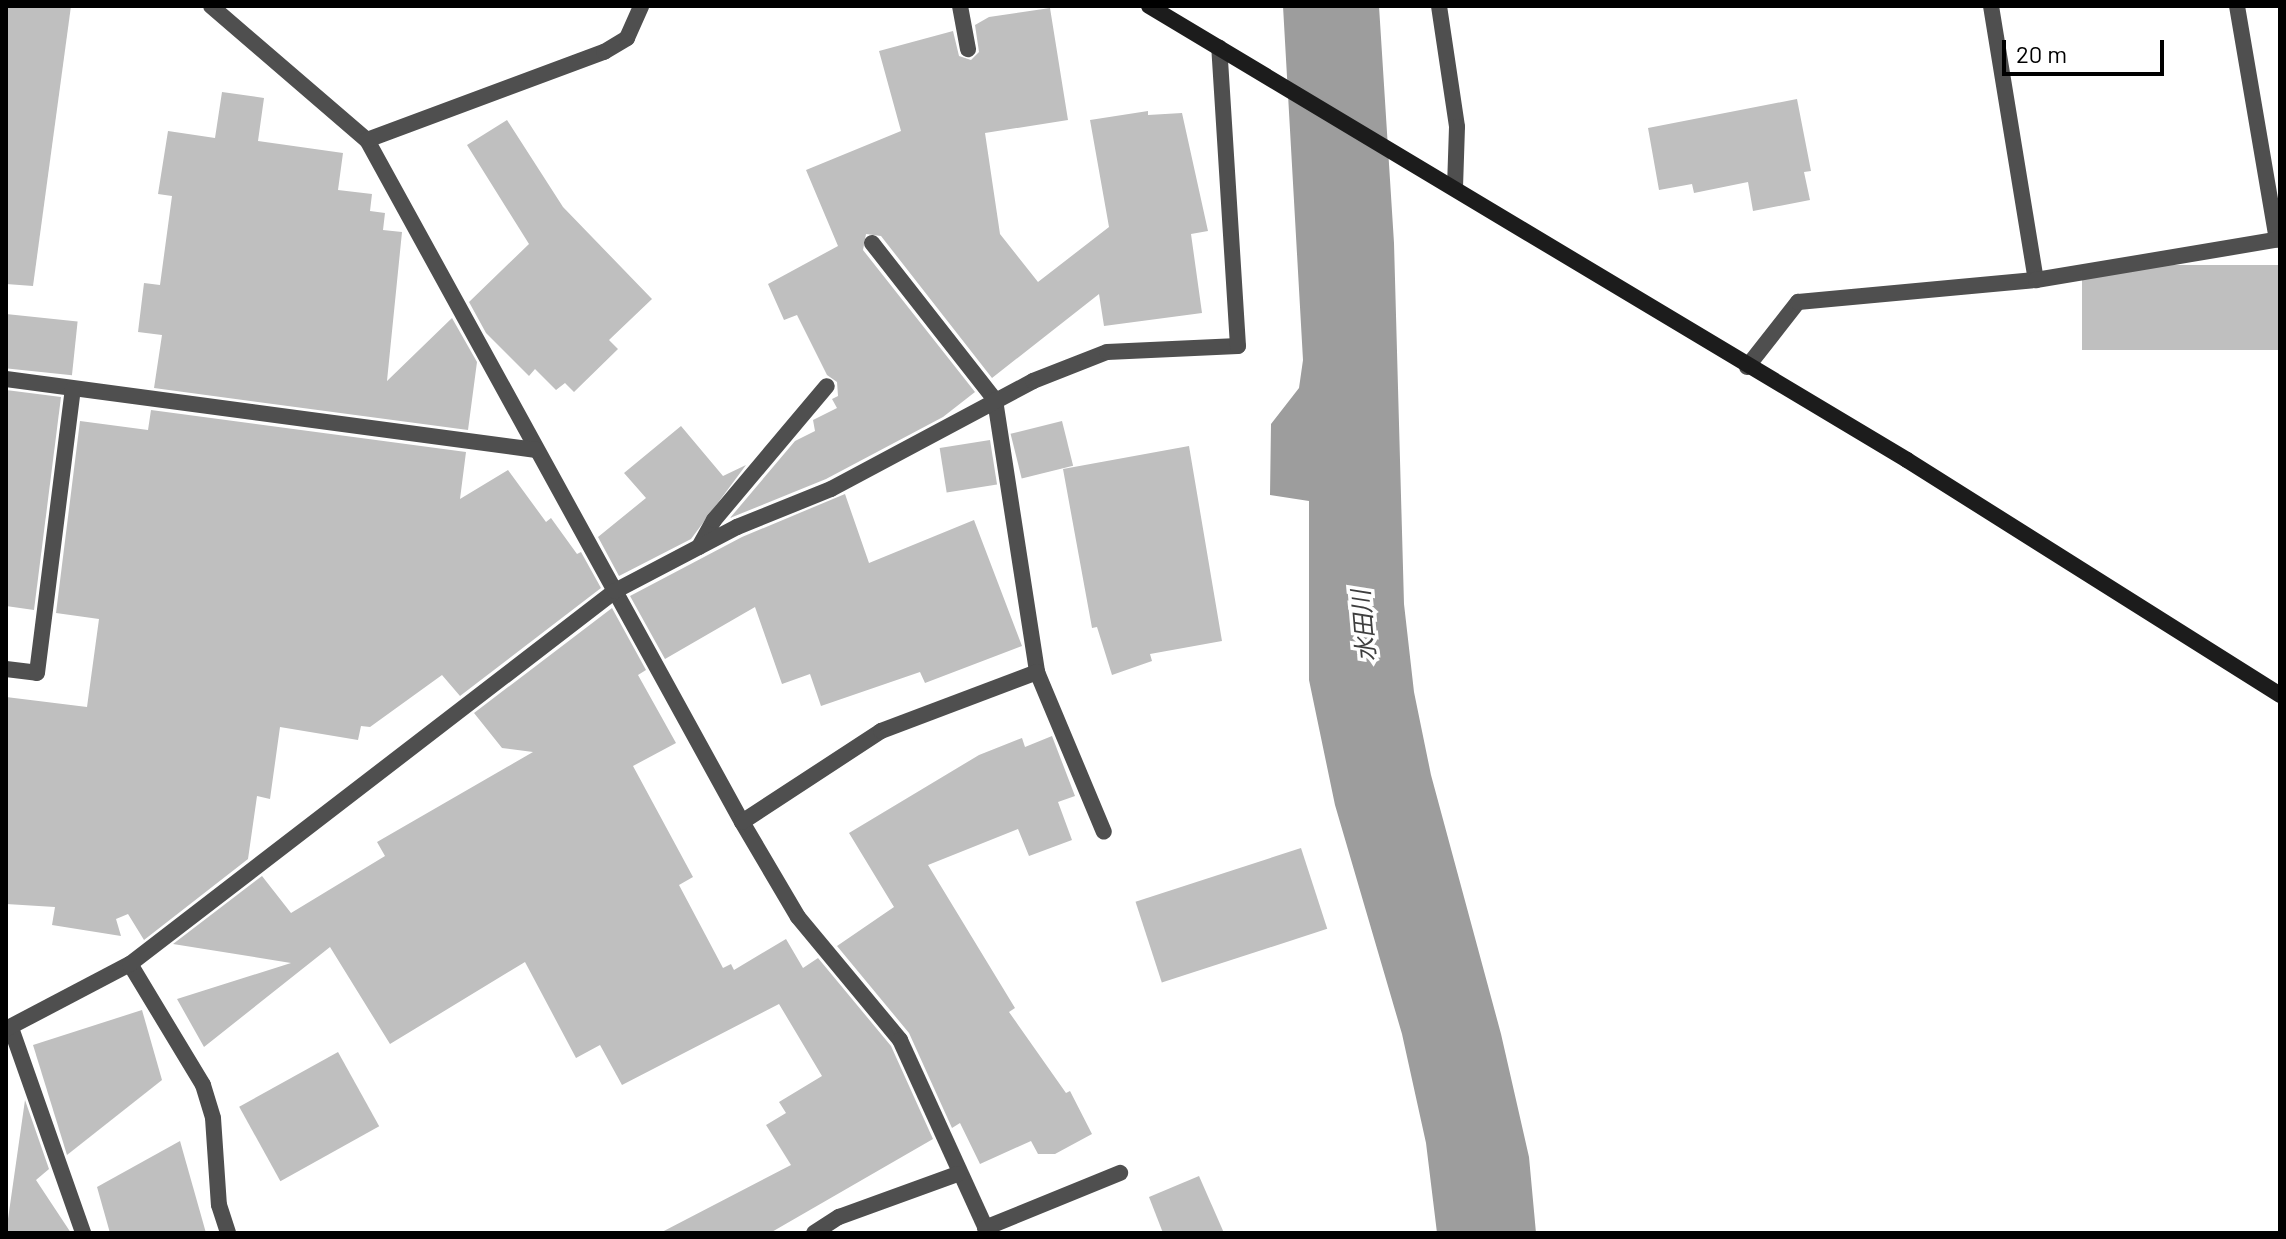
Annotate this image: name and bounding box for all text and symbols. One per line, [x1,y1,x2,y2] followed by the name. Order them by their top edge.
[2006,24,2168,74] scale bar
[2016,39,2067,68] text: 20 m
[1346,589,1380,663] water label: 水田川

